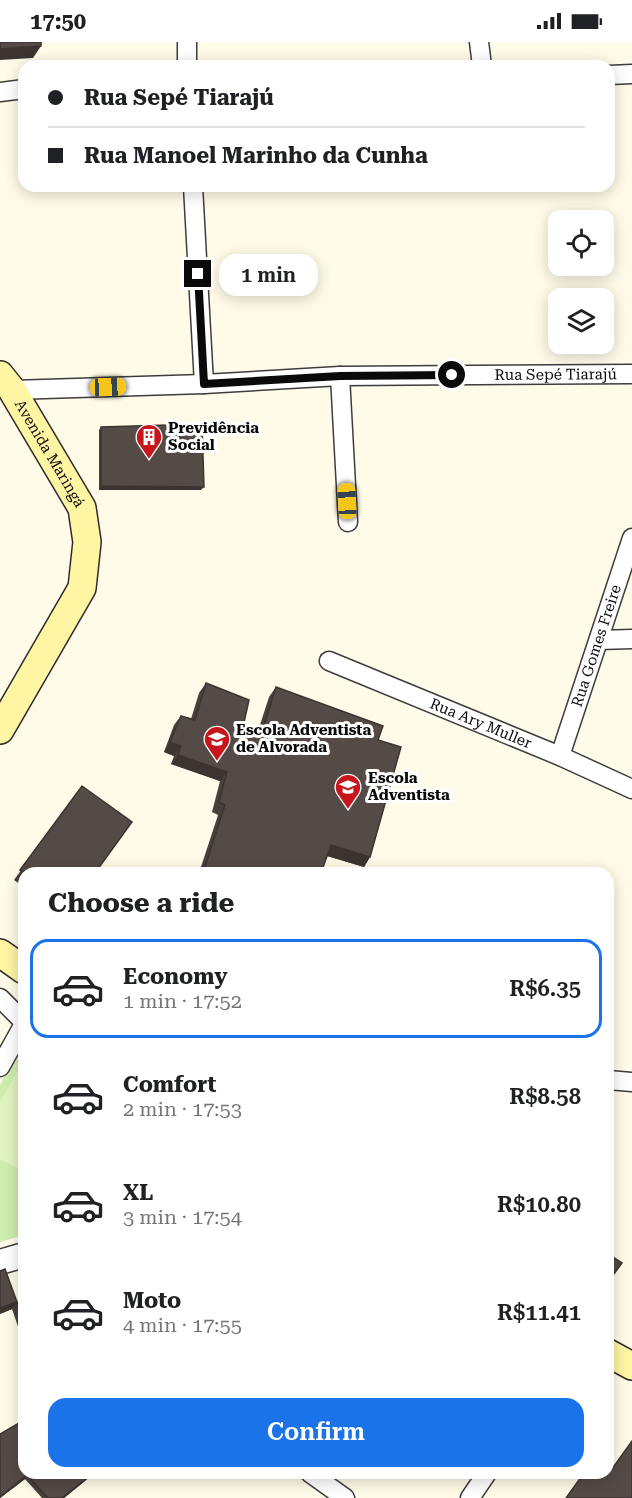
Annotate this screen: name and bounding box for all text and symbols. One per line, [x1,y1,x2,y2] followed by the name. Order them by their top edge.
[30,9,86,34] text: 17:50
[84,85,274,110] text: Rua Sepé Tiarajú
[84,143,428,168] text: Rua Manoel Marinho da Cunha
[548,210,614,354] map controls
[548,210,614,276] button: locate
[219,253,318,295] callout: 1 min
[184,260,211,287] route end
[241,263,296,287] text: 1 min
[548,288,614,354] button: layers
[438,361,465,388] route start
[495,365,617,384] street label: Rua Sepé Tiarajú
[90,377,126,397] car
[11,396,89,511] street label: Avenida Maringá
[168,419,259,454] place label: Previdência Social
[134,422,164,460] building icon: Previdência Social
[337,483,357,519] car
[568,582,625,709] street label: Rua Gomes Freire
[427,694,534,752] street label: Rua Ary Muller
[236,721,371,756] place label: Escola Adventista de Alvorada
[202,724,232,762] school or university icon: Escola Adventista de Alvorada
[368,769,450,804] place label: Escola Adventista
[333,772,363,810] school or university icon: Escola Adventista
[48,887,234,919] text: Choose a ride
[51,962,105,1016] icon: car
[123,964,227,989] text: Economy
[509,976,581,1001] text: R$6.35
[123,989,242,1013] text: 1 min · 17:52
[51,1070,105,1124] icon: car
[123,1072,216,1097] text: Comfort
[509,1084,581,1109] text: R$8.58
[123,1097,242,1121] text: 2 min · 17:53
[51,1178,105,1232] icon: car
[123,1180,153,1205] text: XL
[497,1192,581,1217] text: R$10.80
[123,1205,242,1229] text: 3 min · 17:54
[51,1286,105,1340] icon: car
[123,1288,181,1313] text: Moto
[497,1300,581,1325] text: R$11.41
[123,1313,242,1337] text: 4 min · 17:55
[48,1398,584,1467] button: Confirm

